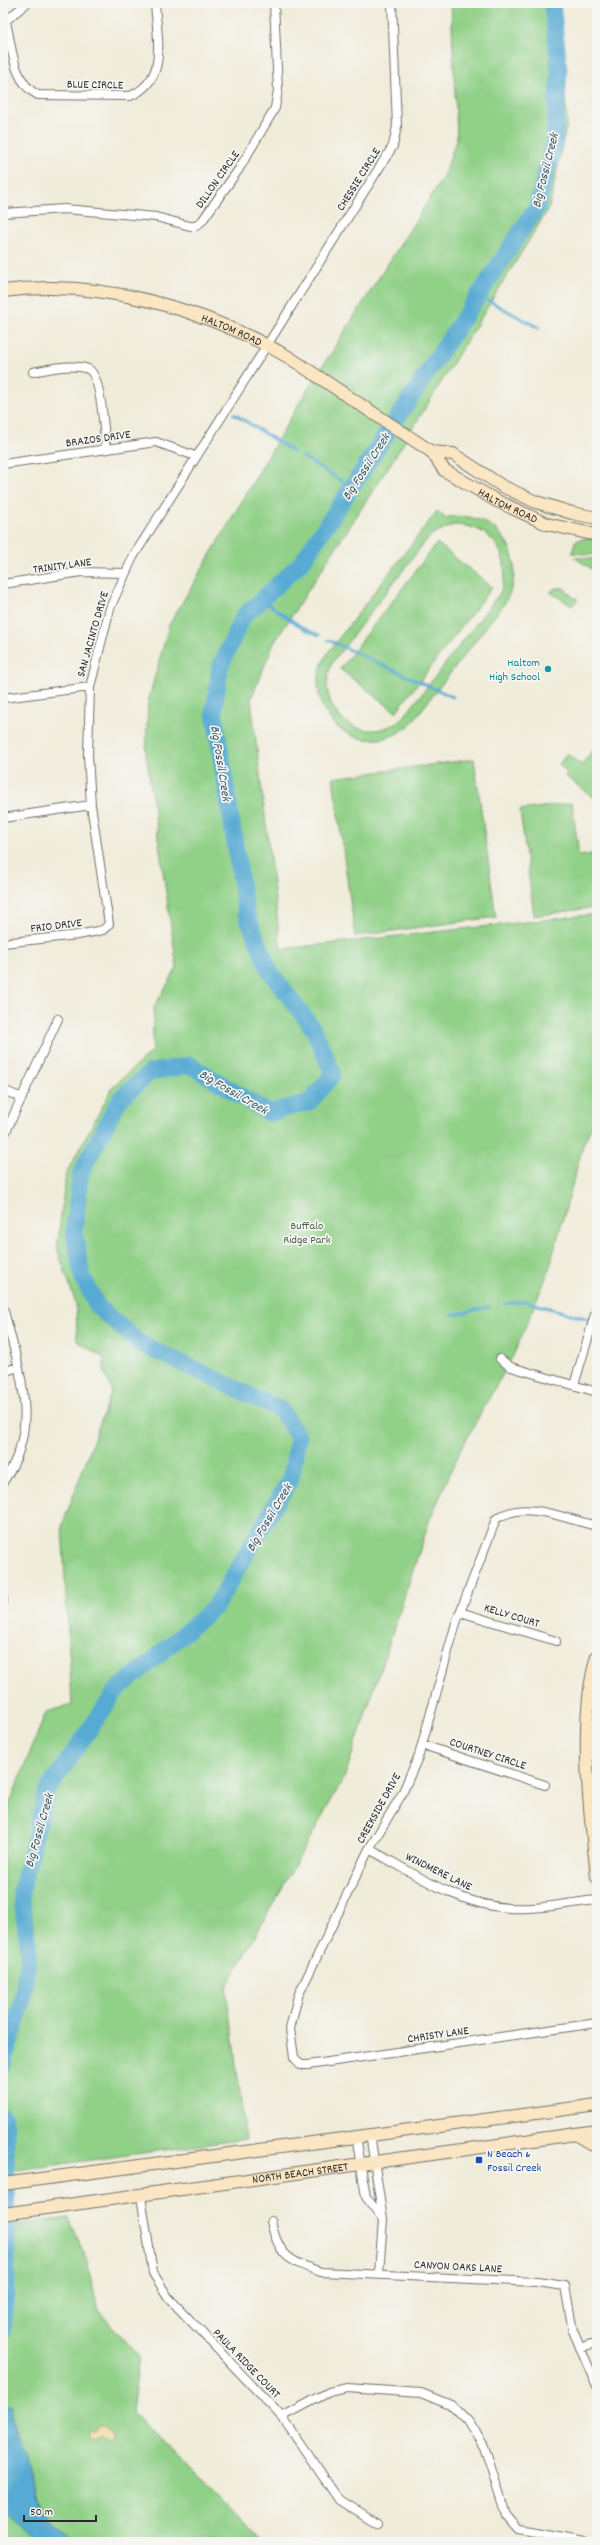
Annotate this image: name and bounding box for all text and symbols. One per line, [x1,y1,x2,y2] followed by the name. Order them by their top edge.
[67,77,124,94] street label: BLUE CIRCLE
[528,130,565,210] water label: Big Fossil Creek
[333,144,386,215] street label: CHESSIE CIRCLE
[192,147,245,212] street label: DILLON CIRCLE
[199,310,265,351] street label: HALTOM ROAD
[65,426,132,452] street label: BRAZOS DRIVE
[338,429,397,504] water label: Big Fossil Creek
[474,485,540,529] street label: HALTOM ROAD
[32,554,93,579] street label: TRINITY LANE
[73,589,114,679] street label: SAN JACINTO DRIVE
[489,655,540,686] place label: Haltom High School
[543,664,553,674] marker: Haltom High School
[204,724,235,804] water label: Big Fossil Creek
[30,915,83,938] street label: FRIO DRIVE
[195,1066,272,1121] water label: Big Fossil Creek
[283,1218,331,1249] park label: Buffalo Ridge Park
[242,1479,299,1556] water label: Big Fossil Creek
[482,1600,542,1633] street label: KELLY COURT
[447,1734,529,1775] street label: COURTNEY CIRCLE
[353,1770,406,1847] street label: CREEKSIDE DRIVE
[21,1790,60,1870] water label: Big Fossil Creek
[402,1849,475,1896] street label: WINDMERE LANE
[406,2023,470,2048] street label: CHRISTY LANE
[487,2146,542,2177] place label: N Beach & Fossil Creek
[474,2155,484,2165] marker: N Beach & Fossil Creek
[251,2159,350,2189] street label: NORTH BEACH STREET
[413,2257,503,2278] street label: CANYON OAKS LANE
[208,2325,284,2403] street label: PAULA RIDGE COURT
[24,2497,96,2523] scale bar
[30,2504,53,2521] text: 50 m

